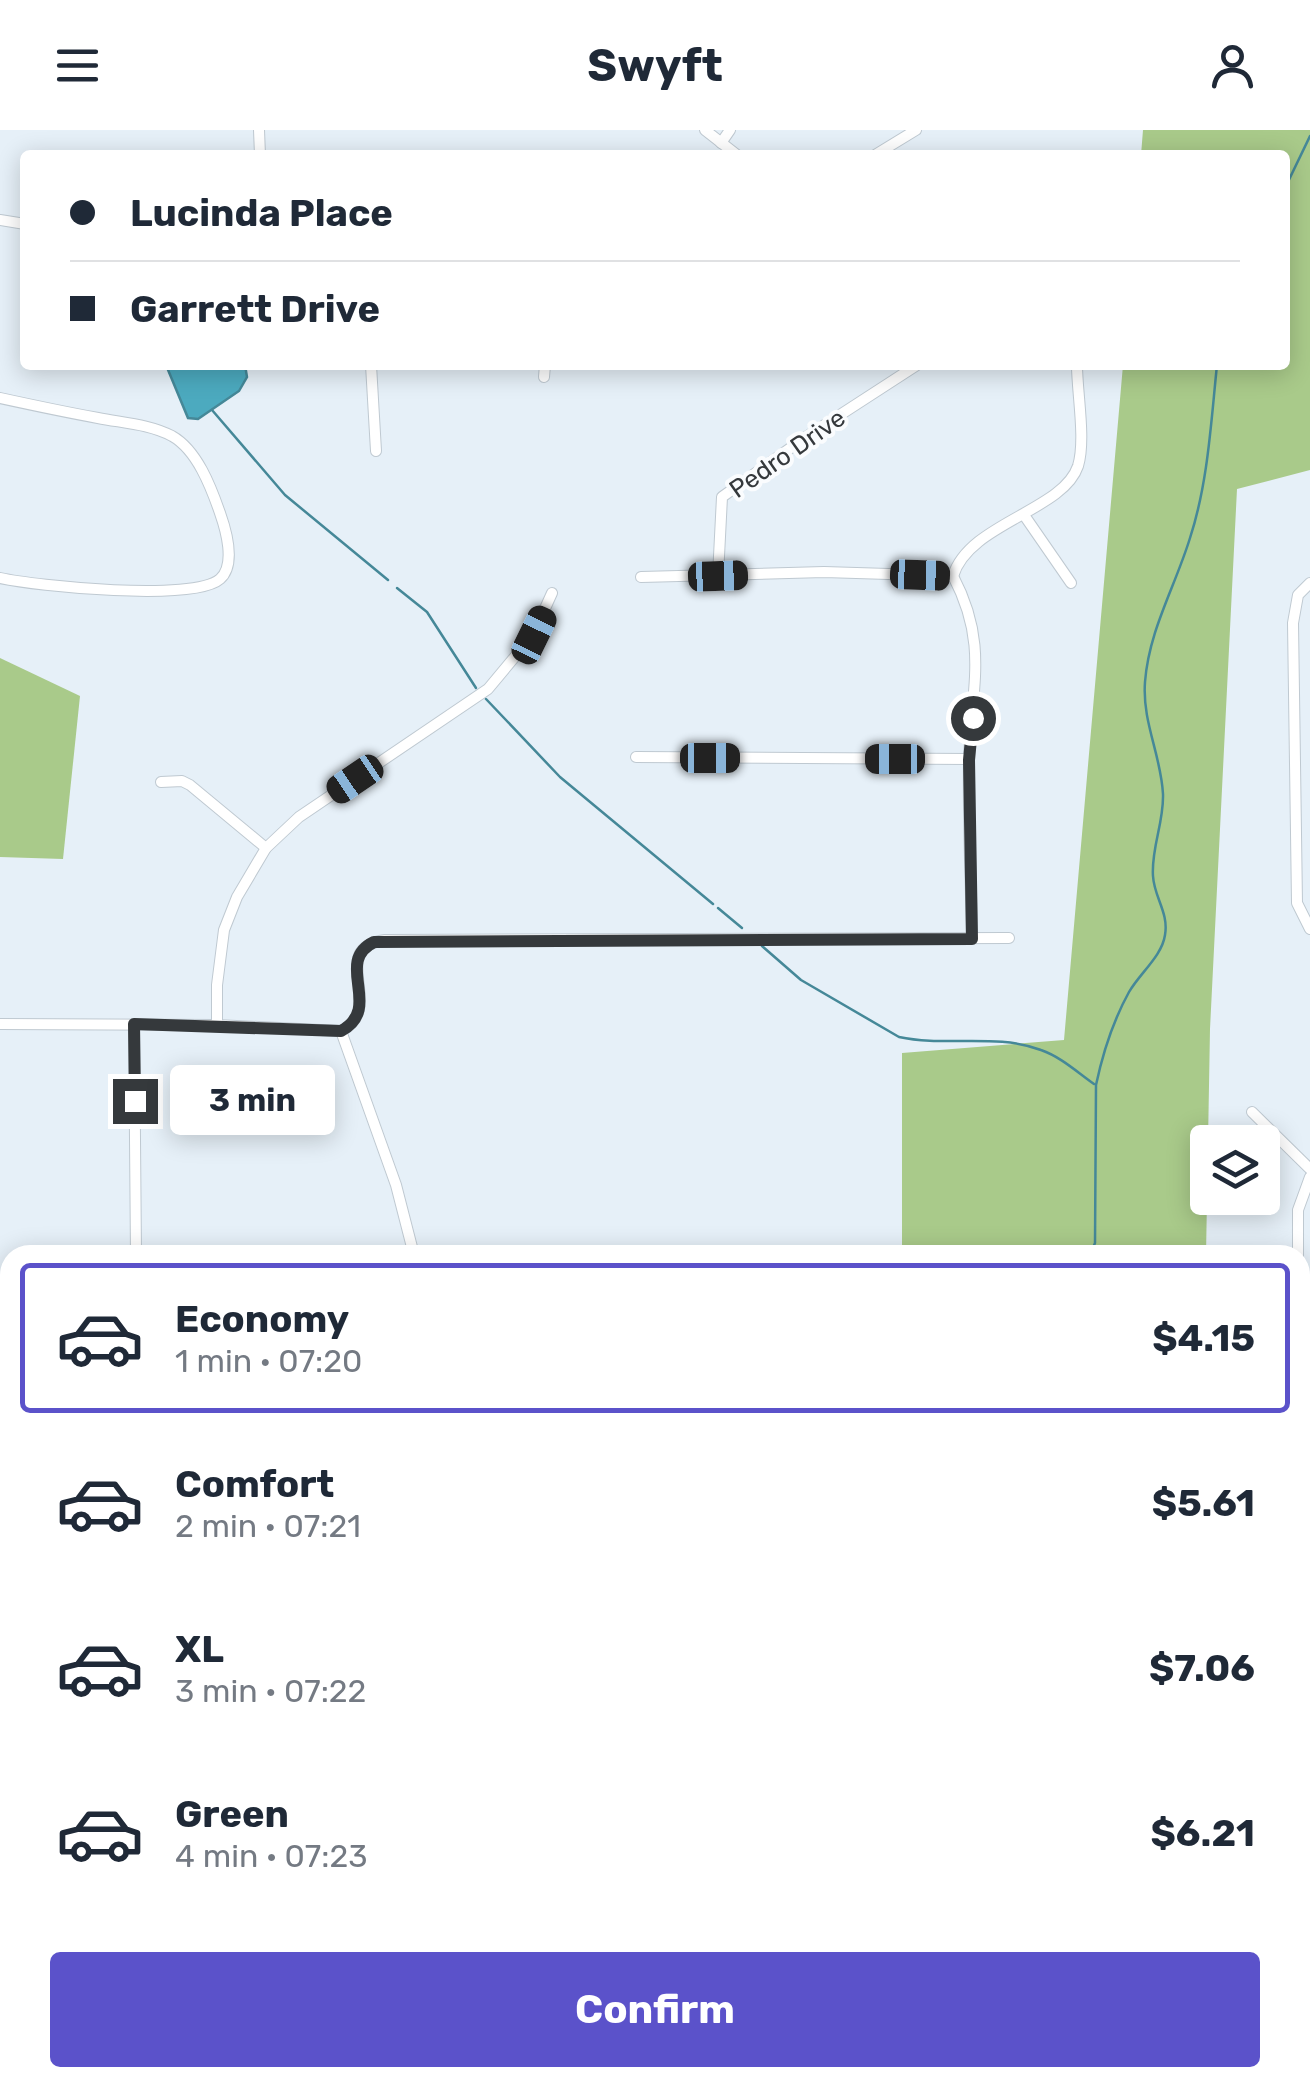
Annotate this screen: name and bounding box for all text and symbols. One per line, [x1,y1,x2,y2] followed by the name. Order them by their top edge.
[50,38,105,93] icon: menu
[1205,38,1260,93] icon: person
[587,39,723,92] text: Swyft
[130,190,393,236] text: Lucinda Place
[130,286,380,332] text: Garrett Drive
[724,403,851,504] street label: Pedro Drive
[889,559,951,591] car
[687,560,749,592] car
[507,601,561,669] car
[951,696,996,741] route start
[680,743,740,773] car
[865,744,925,774] car
[322,750,388,808] car
[170,1066,335,1136] callout: 3 min
[113,1079,158,1124] route end
[209,1081,296,1119] text: 3 min
[1190,1125,1280,1215] map controls
[1190,1125,1280,1215] button: layers
[55,1293,145,1383] icon: car
[175,1296,349,1342] text: Economy
[1152,1315,1255,1361] text: $4.15
[175,1342,362,1380] text: 1 min · 07:20
[55,1458,145,1548] icon: car
[175,1461,334,1507] text: Comfort
[1152,1480,1255,1526] text: $5.61
[175,1507,361,1545] text: 2 min · 07:21
[55,1623,145,1713] icon: car
[175,1626,224,1672] text: XL
[1149,1645,1255,1691] text: $7.06
[175,1672,366,1710] text: 3 min · 07:22
[55,1788,145,1878] icon: car
[175,1791,289,1837] text: Green
[1150,1810,1255,1856] text: $6.21
[175,1837,367,1875] text: 4 min · 07:23
[50,1952,1260,2067] button: Confirm

